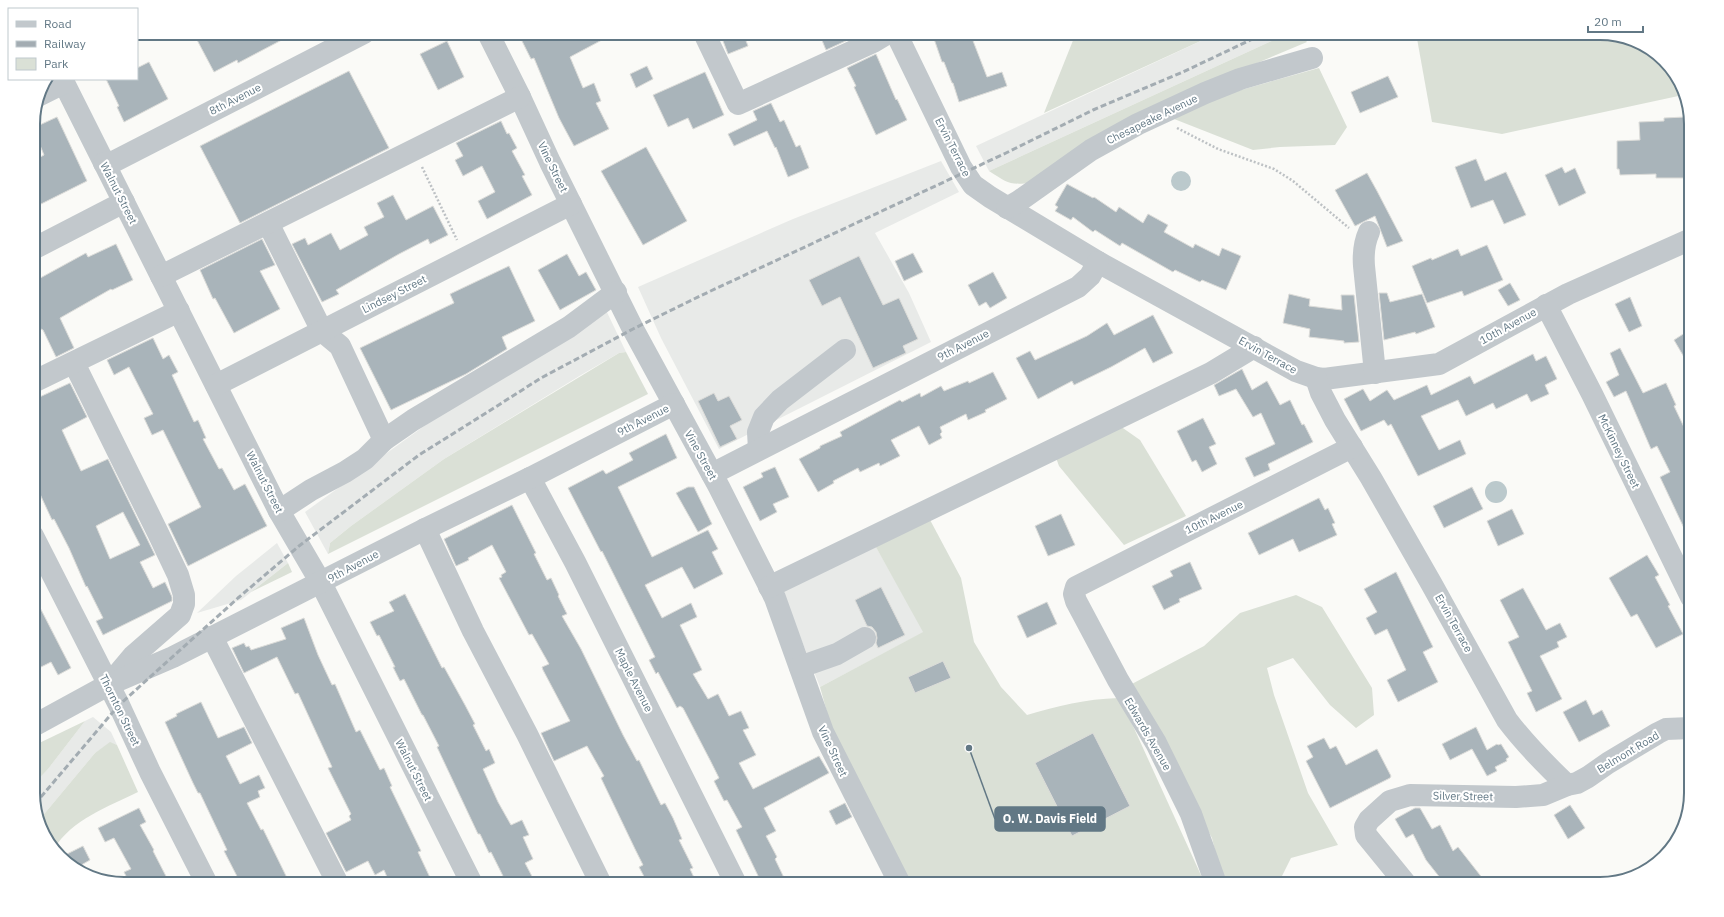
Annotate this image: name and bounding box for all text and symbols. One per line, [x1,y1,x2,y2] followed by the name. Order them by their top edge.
[8,8,138,80] legend
[1588,8,1643,34] scale bar
[1594,14,1622,29] text: 20 m
[44,16,72,31] text: Road
[44,36,86,51] text: Railway
[44,56,69,71] text: Park
[207,80,263,118] street label: 8th Avenue
[1104,91,1200,147] street label: Chesapeake Avenue
[932,115,974,179] street label: Ervin Terrace
[535,139,571,195] street label: Vine Street
[97,160,141,226] street label: Walnut Street
[359,272,429,316] street label: Lindsey Street
[1477,305,1539,347] street label: 10th Avenue
[935,326,991,364] street label: 9th Avenue
[1236,333,1300,377] street label: Ervin Terrace
[615,401,671,439] street label: 9th Avenue
[1595,412,1643,491] street label: McKinney Street
[682,428,720,482] street label: Vine Street
[243,449,287,515] street label: Walnut Street
[1183,497,1245,537] street label: 10th Avenue
[325,547,381,585] street label: 9th Avenue
[1432,591,1476,655] street label: Ervin Terrace
[612,646,656,714] street label: Maple Avenue
[97,672,143,748] street label: Thornton Street
[1121,695,1175,773] street label: Edwards Avenue
[815,723,851,779] street label: Vine Street
[1594,728,1662,776] street label: Belmont Road
[392,737,436,803] street label: Walnut Street
[1433,788,1493,804] street label: Silver Street
[995,807,1105,831] callout: O. W. Davis Field
[1003,811,1097,826] text: O. W. Davis Field

